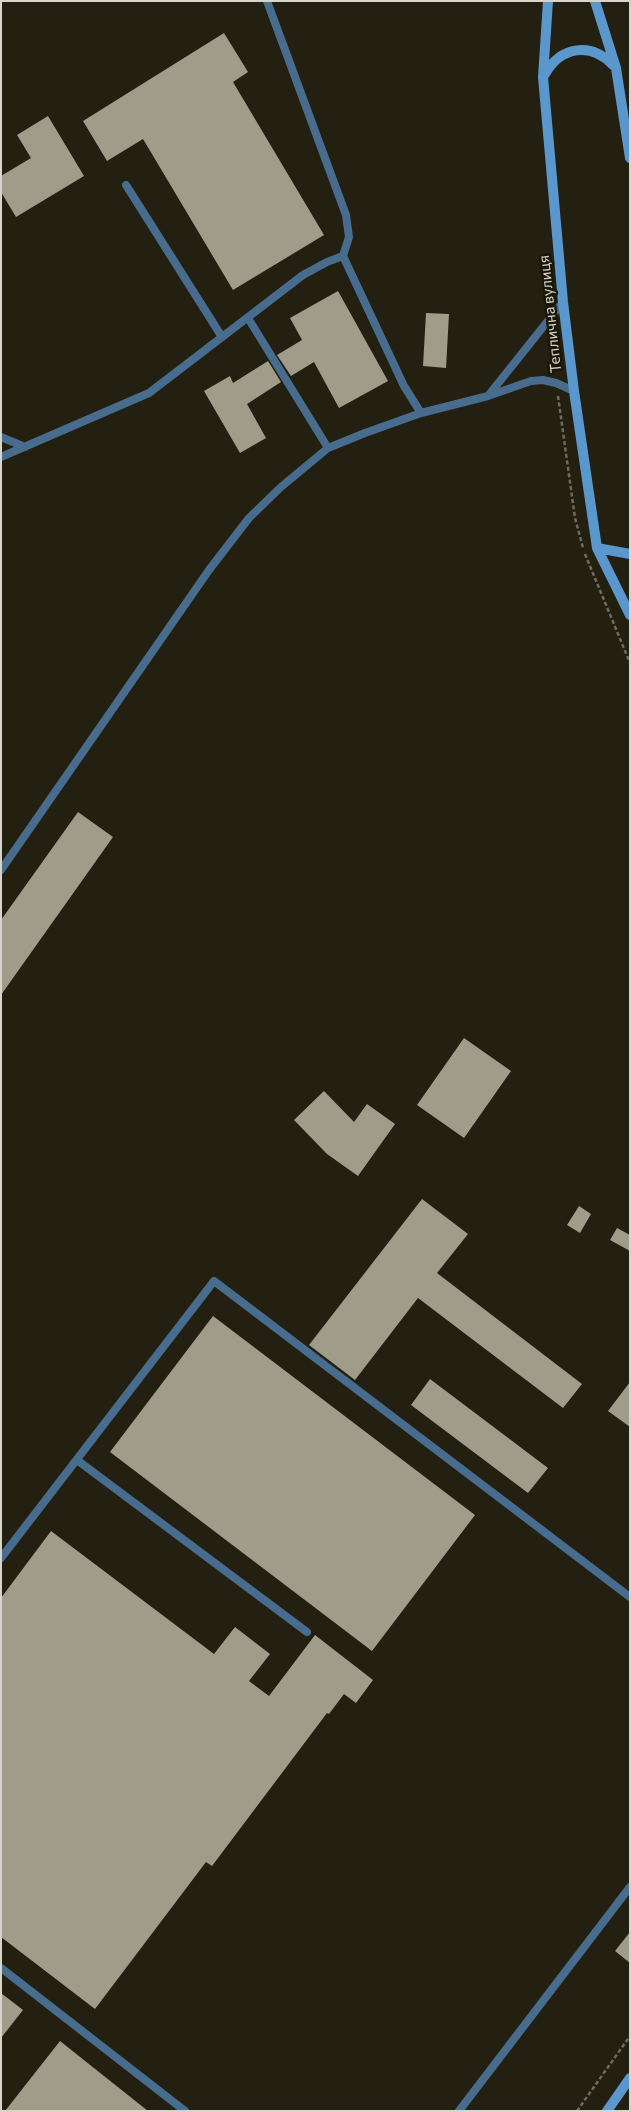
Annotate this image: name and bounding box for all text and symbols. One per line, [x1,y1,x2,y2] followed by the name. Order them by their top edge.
[535,254,565,374] street label: Теплична вулиця

